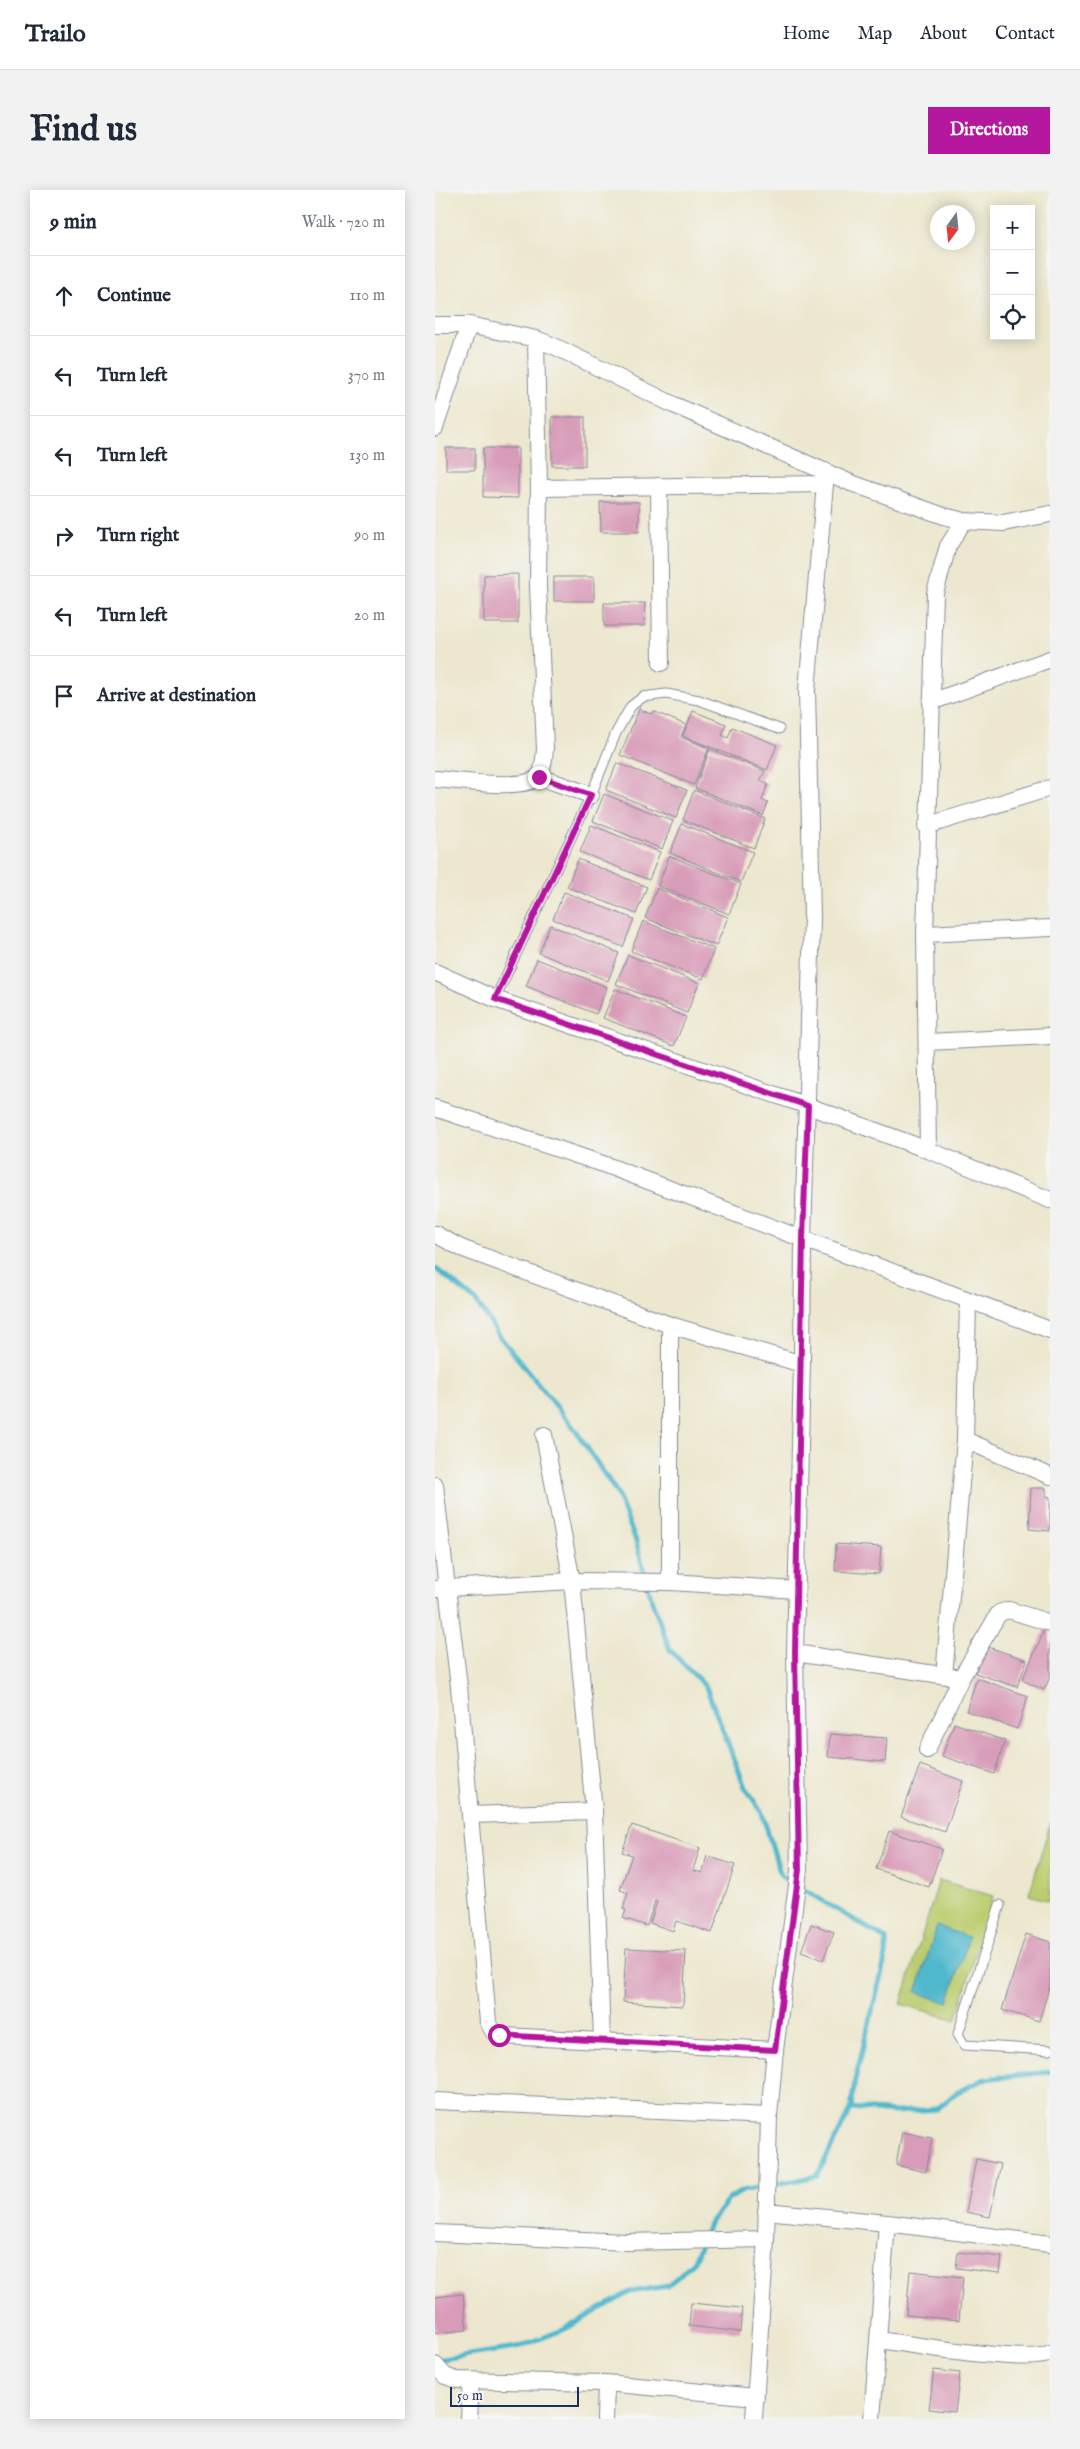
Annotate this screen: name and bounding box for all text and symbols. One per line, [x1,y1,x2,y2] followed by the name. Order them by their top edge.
[25,19,86,50] text: Trailo
[783,23,830,46] text: Home
[858,23,892,46] text: Map
[920,23,967,46] text: About
[995,23,1055,46] text: Contact
[928,107,1050,154] button: Directions
[30,108,137,153] text: Find us
[930,205,975,250] north arrow
[990,205,1035,340] map controls
[990,205,1035,250] button: +
[50,209,97,236] text: 9 min
[302,213,385,233] text: Walk · 720 m
[990,250,1035,295] button: −
[50,282,78,310] icon: ahead
[97,284,171,308] text: Continue
[349,286,385,306] text: 110 m
[990,295,1035,340] button: locate
[50,362,78,390] icon: left
[97,364,168,388] text: Turn left
[348,366,385,386] text: 370 m
[50,442,78,470] icon: left
[97,444,168,468] text: Turn left
[349,446,385,466] text: 130 m
[50,522,78,550] icon: right
[97,524,179,548] text: Turn right
[354,526,385,546] text: 90 m
[50,602,78,630] icon: left
[97,604,168,628] text: Turn left
[354,606,385,626] text: 20 m
[50,682,78,710] icon: arrive
[97,684,256,708] text: Arrive at destination
[528,766,551,789] route end
[488,2024,511,2047] route start
[450,2384,579,2407] scale bar
[457,2387,483,2405] text: 50 m

